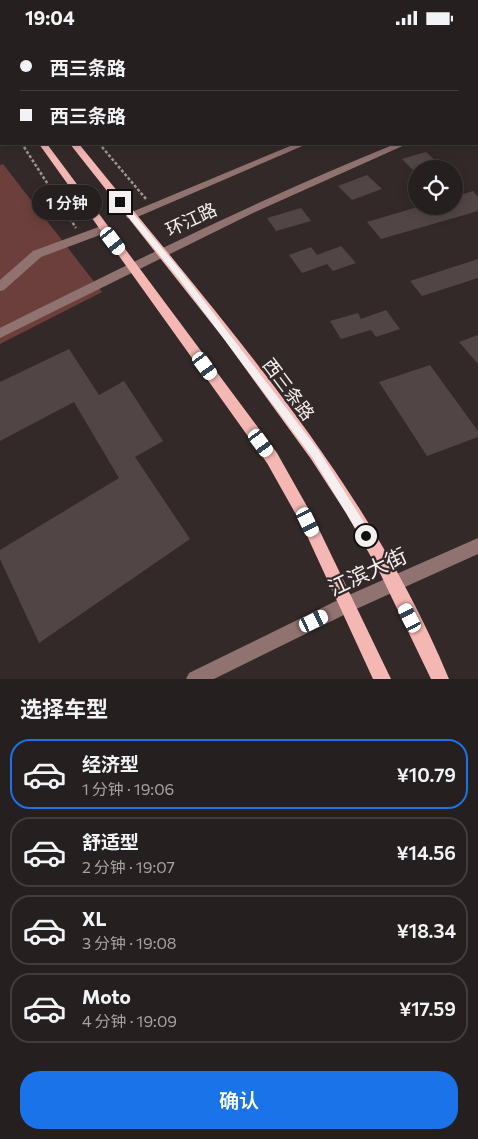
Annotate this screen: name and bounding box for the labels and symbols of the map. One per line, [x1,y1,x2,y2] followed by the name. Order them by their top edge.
[32,185,102,219] callout: 1 分钟
[109,191,131,213] route end
[162,198,220,240] street label: 环江路
[97,225,128,257] car
[190,349,219,383] car
[259,354,319,424] street label: 西三条路
[246,426,275,460] car
[294,505,321,539] car
[355,525,377,547] route start
[324,542,410,600] street label: 江滨大街
[396,601,423,635] car
[297,608,330,634] car

